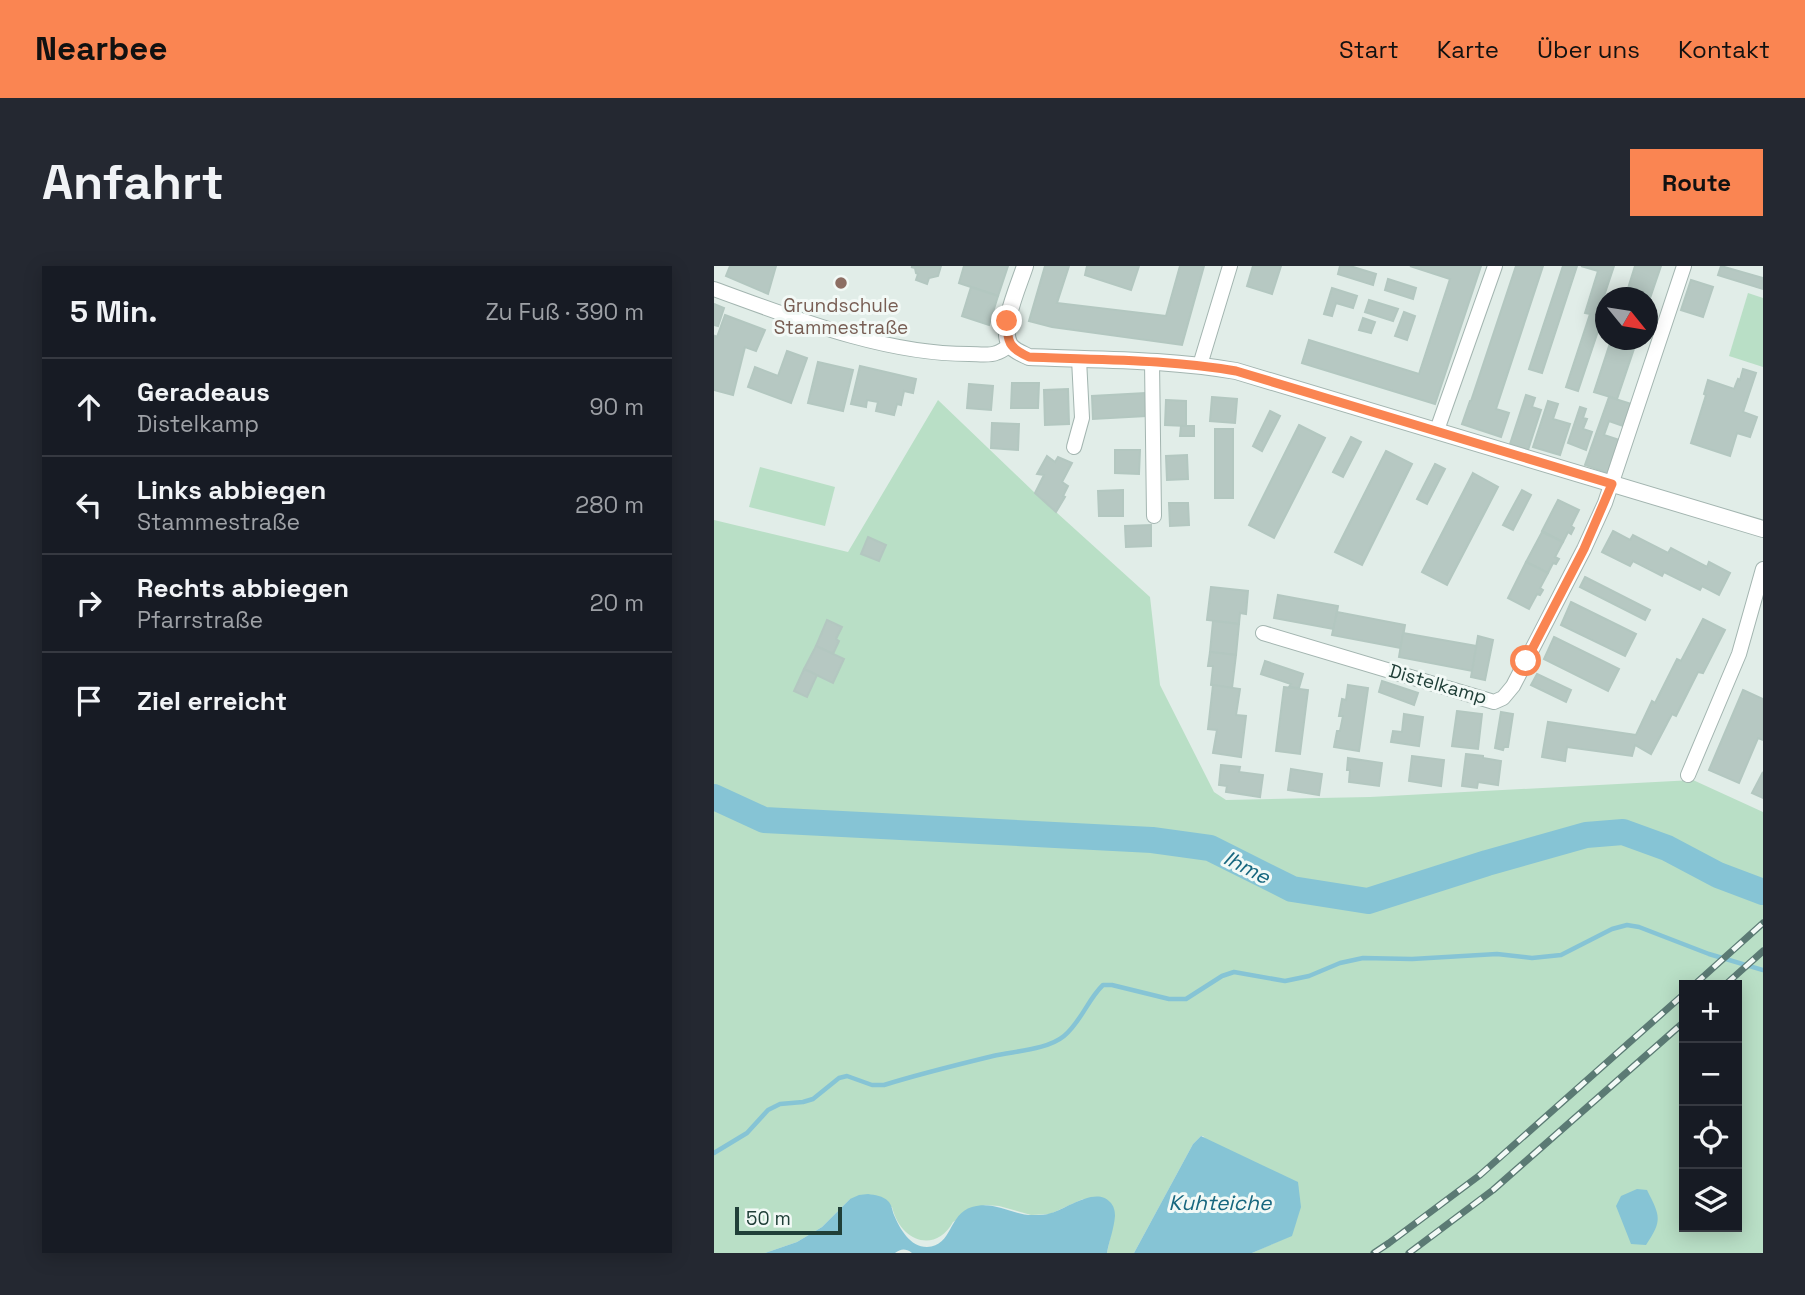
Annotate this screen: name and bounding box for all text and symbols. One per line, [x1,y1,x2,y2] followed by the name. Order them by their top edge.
[35,28,167,70] text: Nearbee
[1339,34,1399,65] text: Start
[1437,34,1499,65] text: Karte
[1537,34,1640,65] text: Über uns
[1678,34,1770,65] text: Kontakt
[1630,149,1763,216] button: Route
[42,151,224,213] text: Anfahrt
[833,275,849,291] marker: Grundschule Stammestraße
[1595,287,1658,350] north arrow
[70,292,157,331] text: 5 Min.
[774,293,908,340] place label: Grundschule Stammestraße
[485,297,644,327] text: Zu Fuß · 390 m
[991,305,1022,336] route end
[137,375,270,409] text: Geradeaus
[70,388,108,426] icon: ahead
[589,392,644,422] text: 90 m
[137,409,259,439] text: Distelkamp
[137,473,326,507] text: Links abbiegen
[70,486,108,524] icon: left
[575,490,644,520] text: 280 m
[137,507,300,537] text: Stammestraße
[137,571,349,605] text: Rechts abbiegen
[70,584,108,622] icon: right
[590,588,644,618] text: 20 m
[137,605,263,635] text: Pfarrstraße
[1510,645,1541,676] route start
[1386,658,1490,710] street label: Distelkamp
[70,682,108,720] icon: arrive
[137,684,287,718] text: Ziel erreicht
[1219,844,1276,891] water label: Ihme
[1679,980,1742,1232] map controls
[1679,980,1742,1043] button: +
[1679,1043,1742,1106] button: −
[1679,1106,1742,1169] button: locate
[1679,1169,1742,1232] button: layers
[1169,1189,1273,1216] water label: Kuhteiche
[735,1204,842,1236] scale bar
[746,1206,791,1231] text: 50 m

